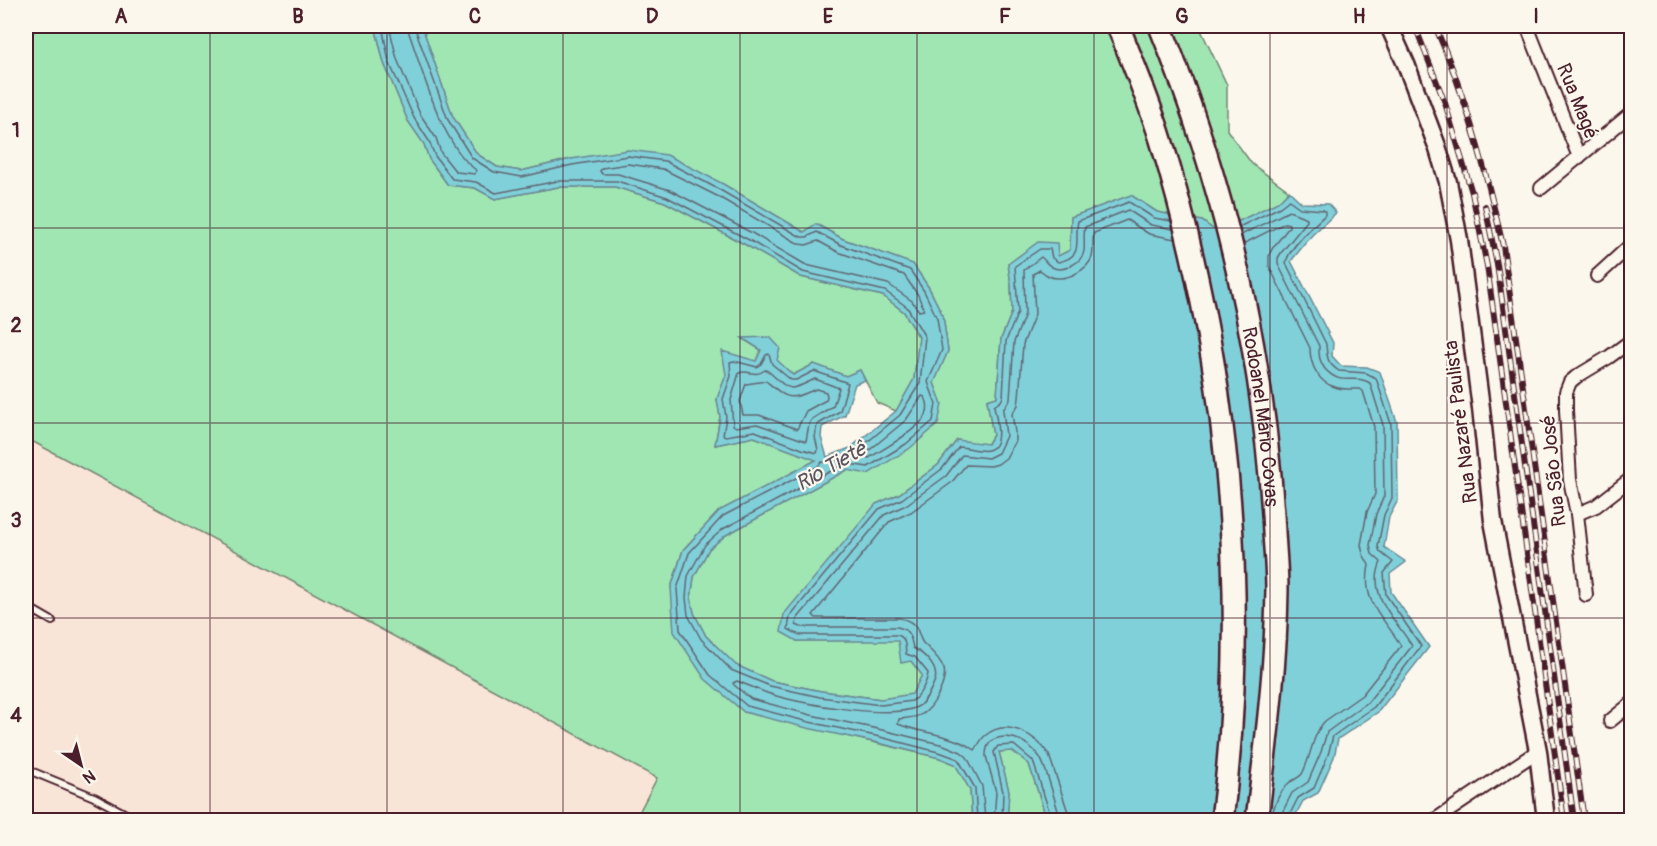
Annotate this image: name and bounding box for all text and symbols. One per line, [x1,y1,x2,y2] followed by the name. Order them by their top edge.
[115,4,128,29] text: A
[292,4,304,29] text: B
[469,4,481,29] text: C
[646,4,659,29] text: D
[823,4,834,29] text: E
[999,4,1011,29] text: F
[1175,4,1189,29] text: G
[1353,4,1366,29] text: H
[1533,4,1539,29] text: I
[1551,60,1604,143] street label: Rua Magé
[12,118,20,143] text: 1
[10,313,22,338] text: 2
[1236,325,1284,508] street label: Rodoanel Mário Covas
[1438,339,1483,505] street label: Rua Nazaré Paulista
[1535,414,1572,528] street label: Rua São José
[791,435,873,497] water label: Rio Tietê
[10,508,22,533] text: 3
[10,703,22,728] text: 4
[51,735,111,795] north arrow
[79,765,99,788] text: N

